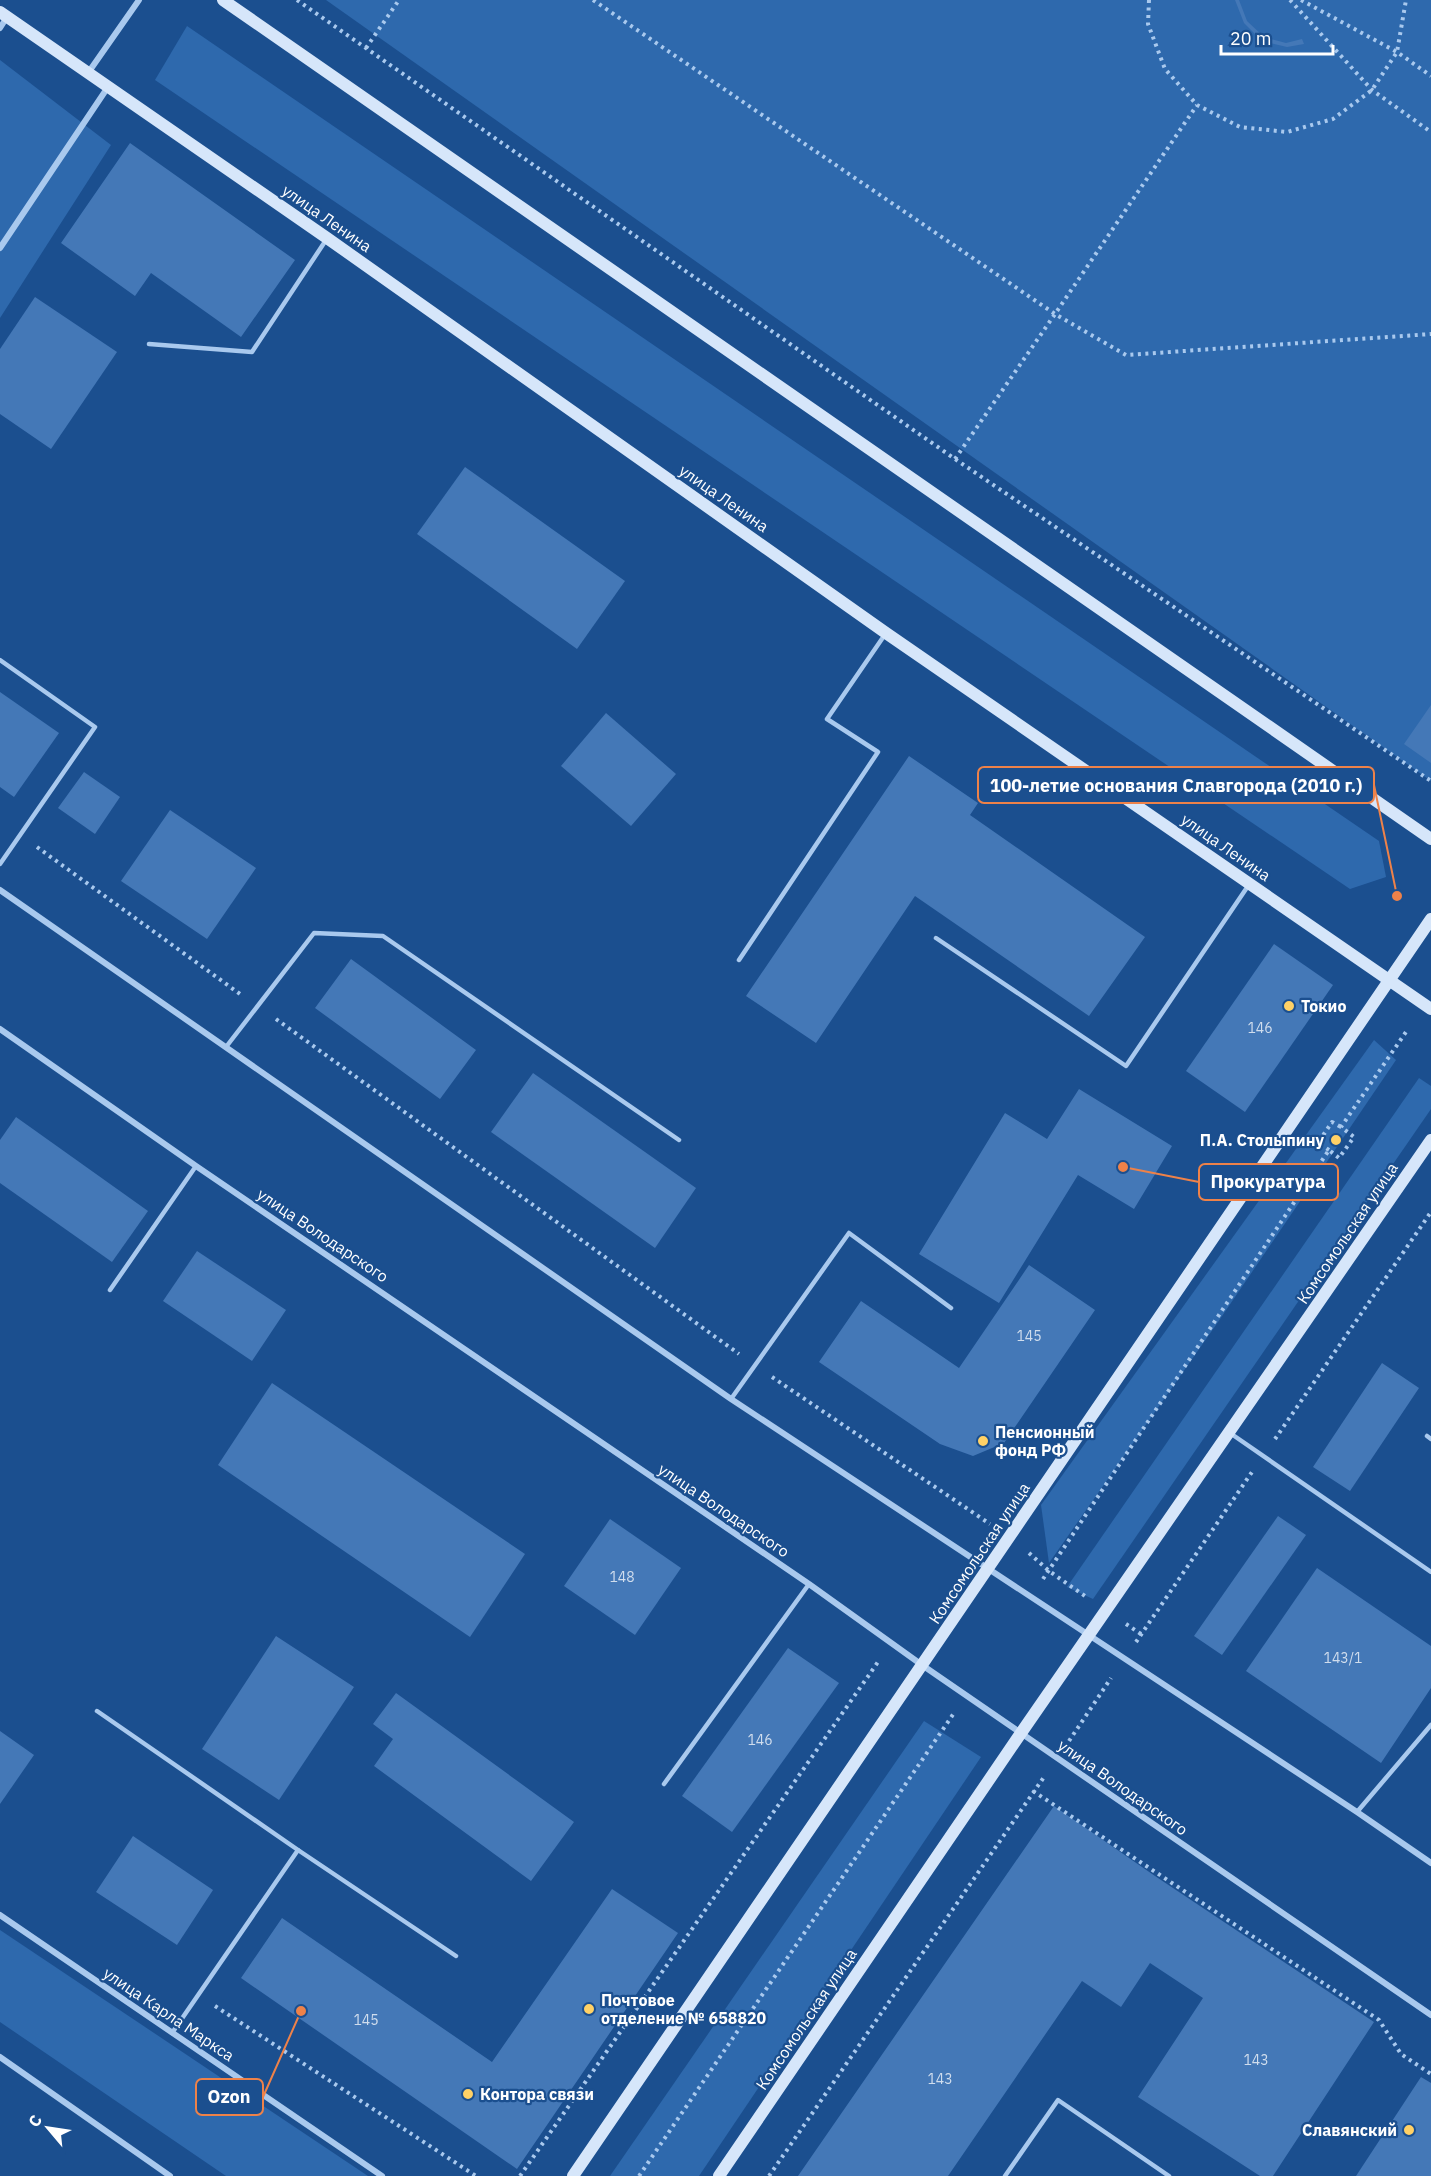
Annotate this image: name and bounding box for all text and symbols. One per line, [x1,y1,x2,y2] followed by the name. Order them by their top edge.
[1221,18,1334,56] scale bar
[1230,27,1272,50] text: 20 m
[278,180,376,256] street label: улица Ленина
[675,460,773,536] street label: улица Ленина
[978,767,1374,803] callout: 100-летие основания Славгорода (2010 г.)
[990,774,1362,797] text: 100-летие основания Славгорода (2010 г.)
[1177,809,1275,885] street label: улица Ленина
[1301,996,1346,1016] place label: Токио
[1282,999,1296,1013] marker: Токио
[1247,1019,1273,1037] house number: 146
[1200,1130,1324,1150] place label: П.А. Столыпину
[1329,1133,1343,1147] marker: П.А. Столыпину
[1292,1158,1402,1308] street label: Комсомольская улица
[1199,1164,1338,1200] callout: Прокуратура
[1211,1170,1325,1193] text: Прокуратура
[254,1184,392,1286] street label: улица Володарского
[1016,1327,1042,1345] house number: 145
[995,1422,1095,1460] place label: Пенсионный фонд РФ
[976,1434,990,1448] marker: Пенсионный фонд РФ
[655,1459,793,1561] street label: улица Володарского
[924,1478,1034,1628] street label: Комсомольская улица
[609,1568,635,1586] house number: 148
[1324,1649,1362,1667] house number: 143/1
[747,1731,773,1749] house number: 146
[1054,1735,1192,1839] street label: улица Володарского
[751,1944,861,2094] street label: Комсомольская улица
[100,1963,239,2066] street label: улица Карла Маркса
[601,1990,767,2028] place label: Почтовое отделение № 658820
[582,2002,596,2016] marker: Почтовое отделение № 658820
[353,2011,379,2029] house number: 145
[1243,2051,1269,2069] house number: 143
[927,2070,953,2088] house number: 143
[196,2079,263,2115] callout: Ozon
[480,2084,594,2104] place label: Контора связи
[208,2085,250,2108] text: Ozon
[461,2087,475,2101] marker: Контора связи
[18,2098,78,2158] north arrow
[24,2111,46,2130] text: С
[1302,2120,1397,2140] place label: Славянский
[1402,2123,1416,2137] marker: Славянский

